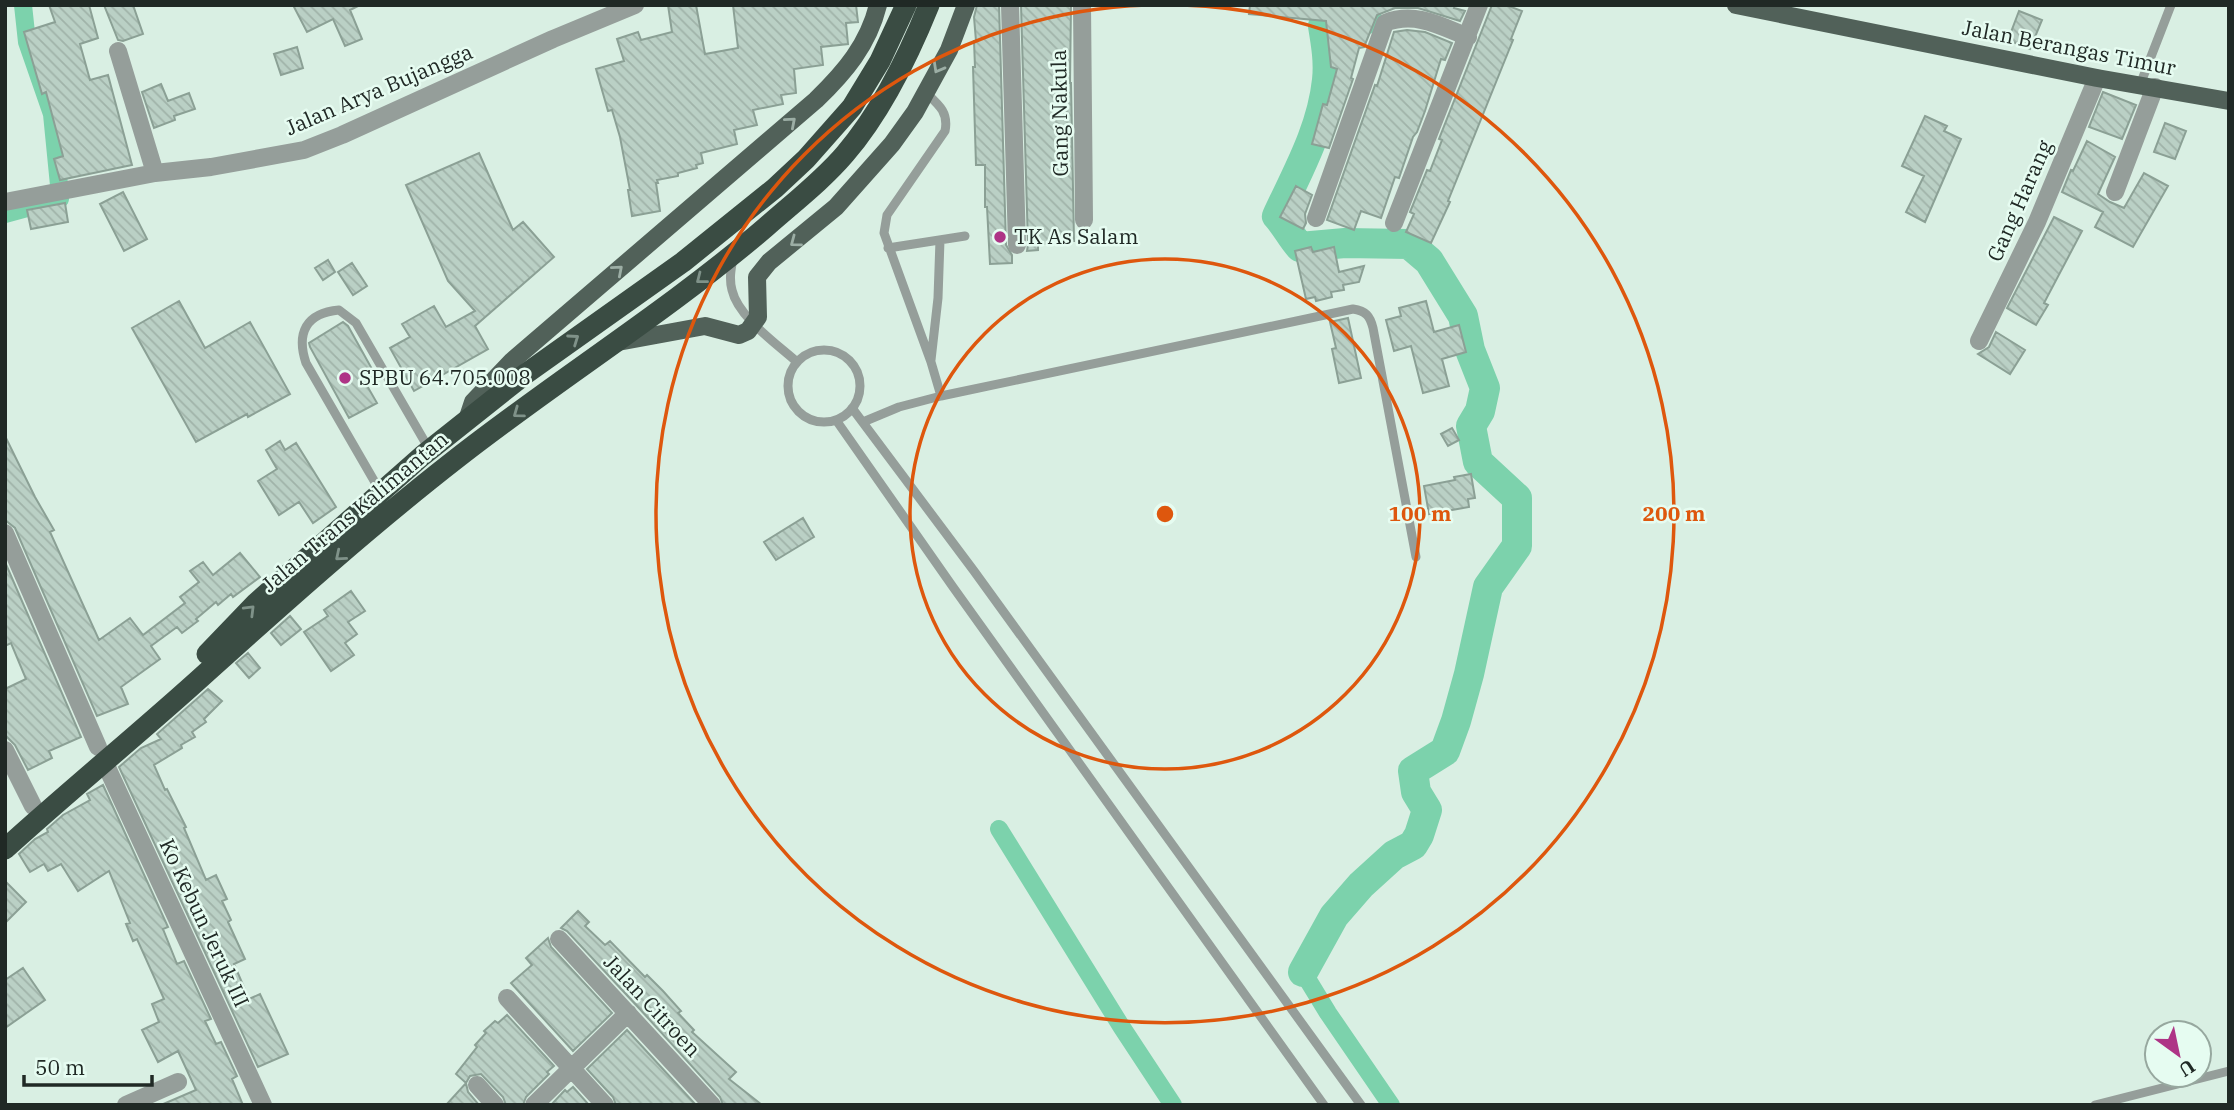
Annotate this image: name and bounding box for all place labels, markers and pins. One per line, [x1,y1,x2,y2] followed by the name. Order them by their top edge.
[1014,222,1139,250] place label: TK As Salam
[992,229,1008,245] marker: TK As Salam
[359,363,531,391] place label: SPBU 64.705.008
[337,370,353,386] marker: SPBU 64.705.008
[1153,502,1177,526] centre of rings

